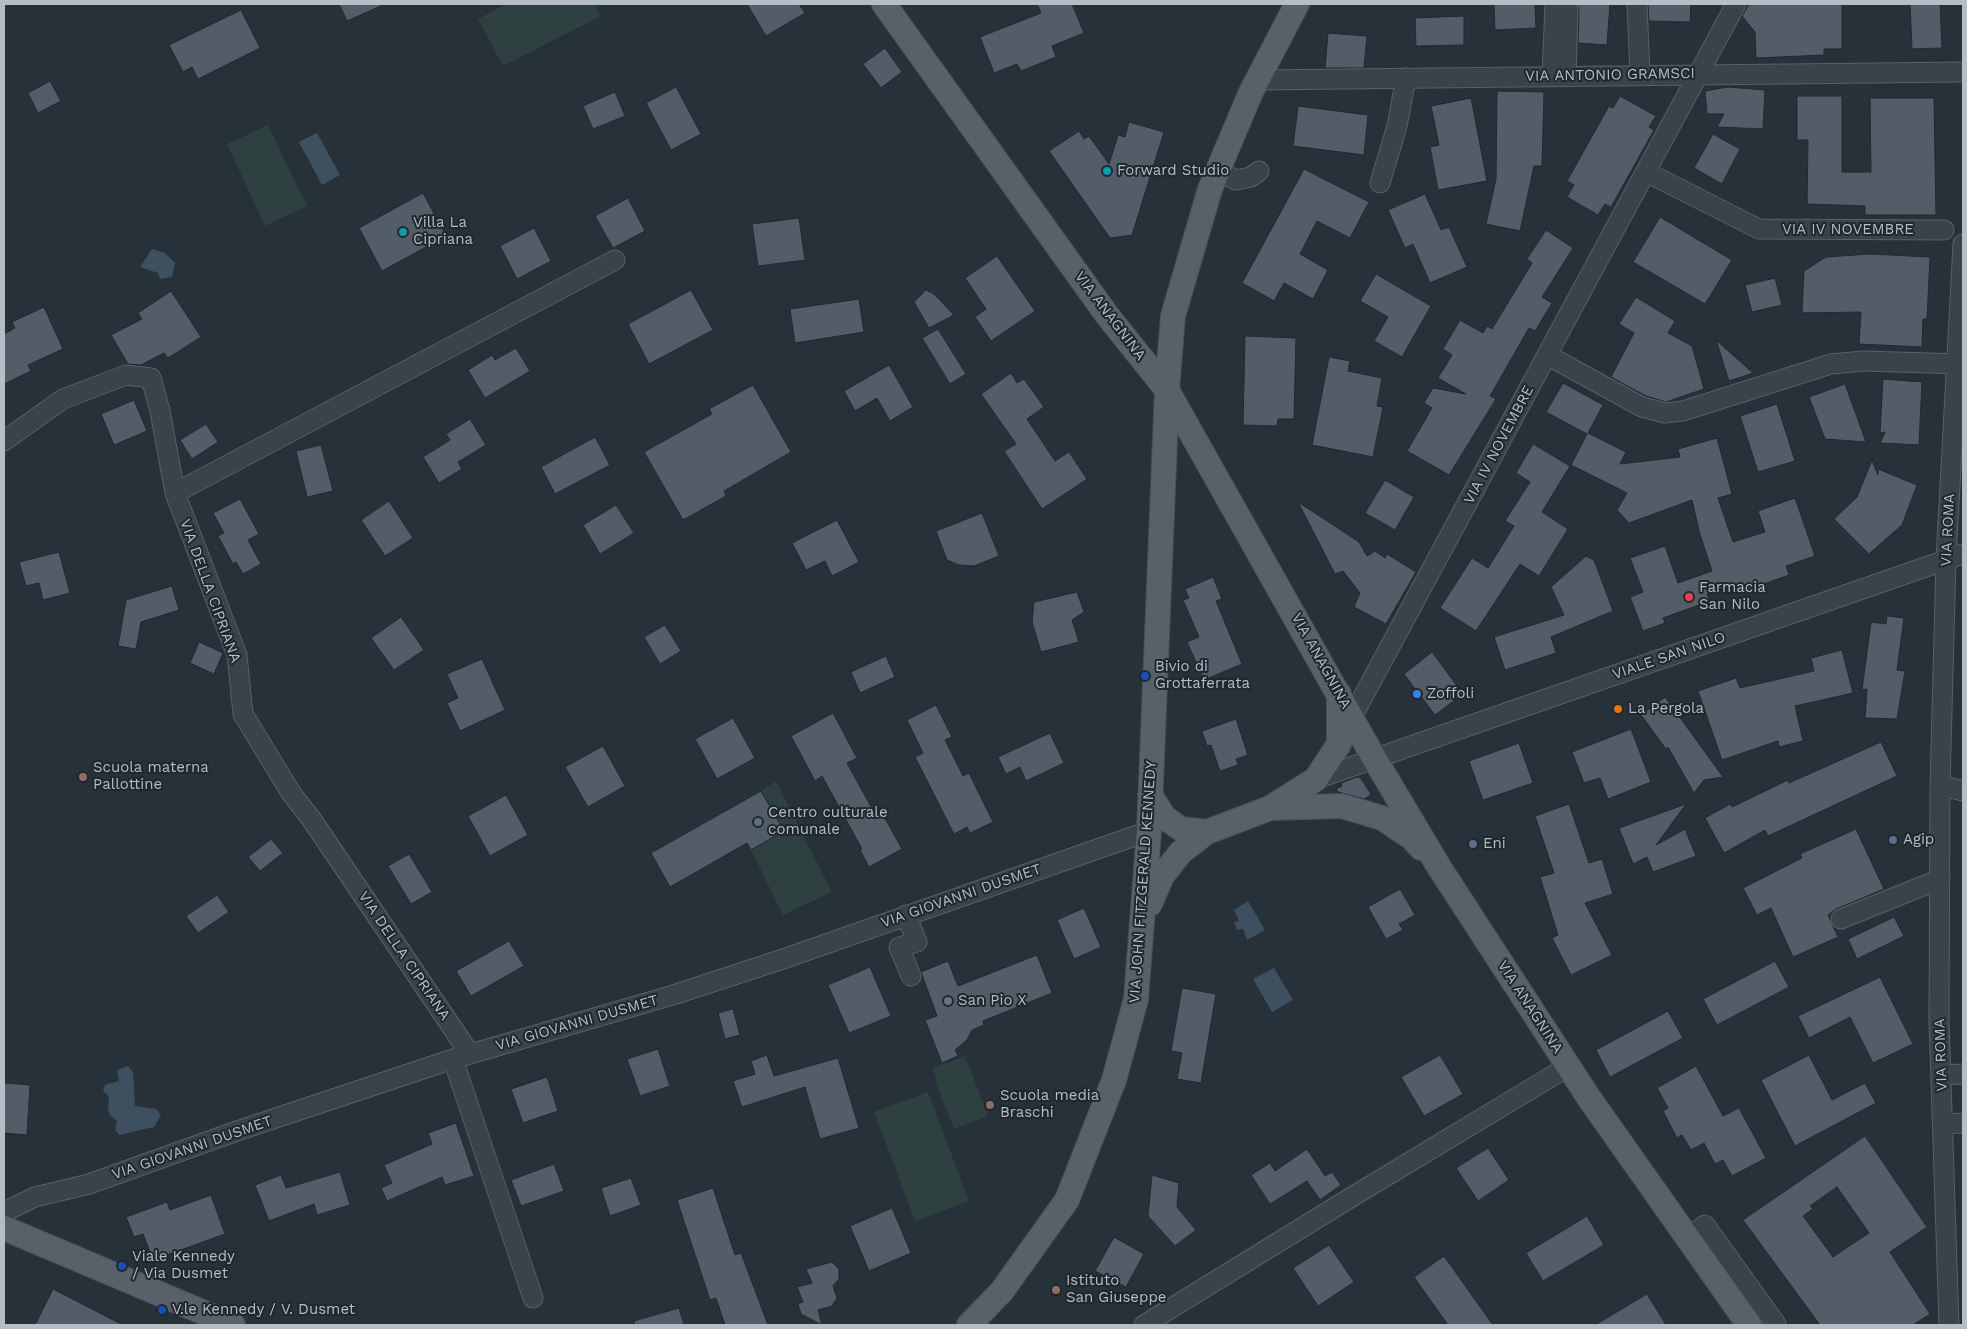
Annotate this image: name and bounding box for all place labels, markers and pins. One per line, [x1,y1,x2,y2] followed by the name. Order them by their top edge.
[1117,162,1229,180] place label: Forward Studio
[1101,165,1113,177] marker: Forward Studio
[413,214,473,249] place label: Villa La Cipriana
[397,226,409,238] marker: Villa La Cipriana
[1699,579,1766,614] place label: Farmacia San Nilo
[1683,591,1695,603] marker: Farmacia San Nilo
[1155,658,1250,693] place label: Bivio di Grottaferrata
[1139,670,1151,682] marker: Bivio di Grottaferrata
[1427,685,1474,703] place label: Zoffoli
[1411,688,1423,700] marker: Zoffoli
[1628,700,1704,718] place label: La Pergola
[1612,703,1624,715] marker: La Pergola
[93,759,209,794] place label: Scuola materna Pallottine
[77,771,89,783] marker: Scuola materna Pallottine
[768,804,888,839] place label: Centro culturale comunale
[752,816,764,828] marker: Centro culturale comunale
[1903,831,1934,849] place label: Agip
[1887,834,1899,846] marker: Agip
[1483,835,1506,853] place label: Eni
[1467,838,1479,850] marker: Eni
[958,992,1027,1010] place label: San Pio X
[942,995,954,1007] marker: San Pio X
[1000,1087,1099,1122] place label: Scuola media Braschi
[984,1099,996,1111] marker: Scuola media Braschi
[132,1248,235,1283] place label: Viale Kennedy / Via Dusmet
[116,1260,128,1272] marker: Viale Kennedy / Via Dusmet
[1066,1272,1166,1307] place label: Istituto San Giuseppe
[1050,1284,1062,1296] marker: Istituto San Giuseppe
[172,1301,355,1319] place label: V.le Kennedy / V. Dusmet
[156,1304,168,1316] marker: V.le Kennedy / V. Dusmet

